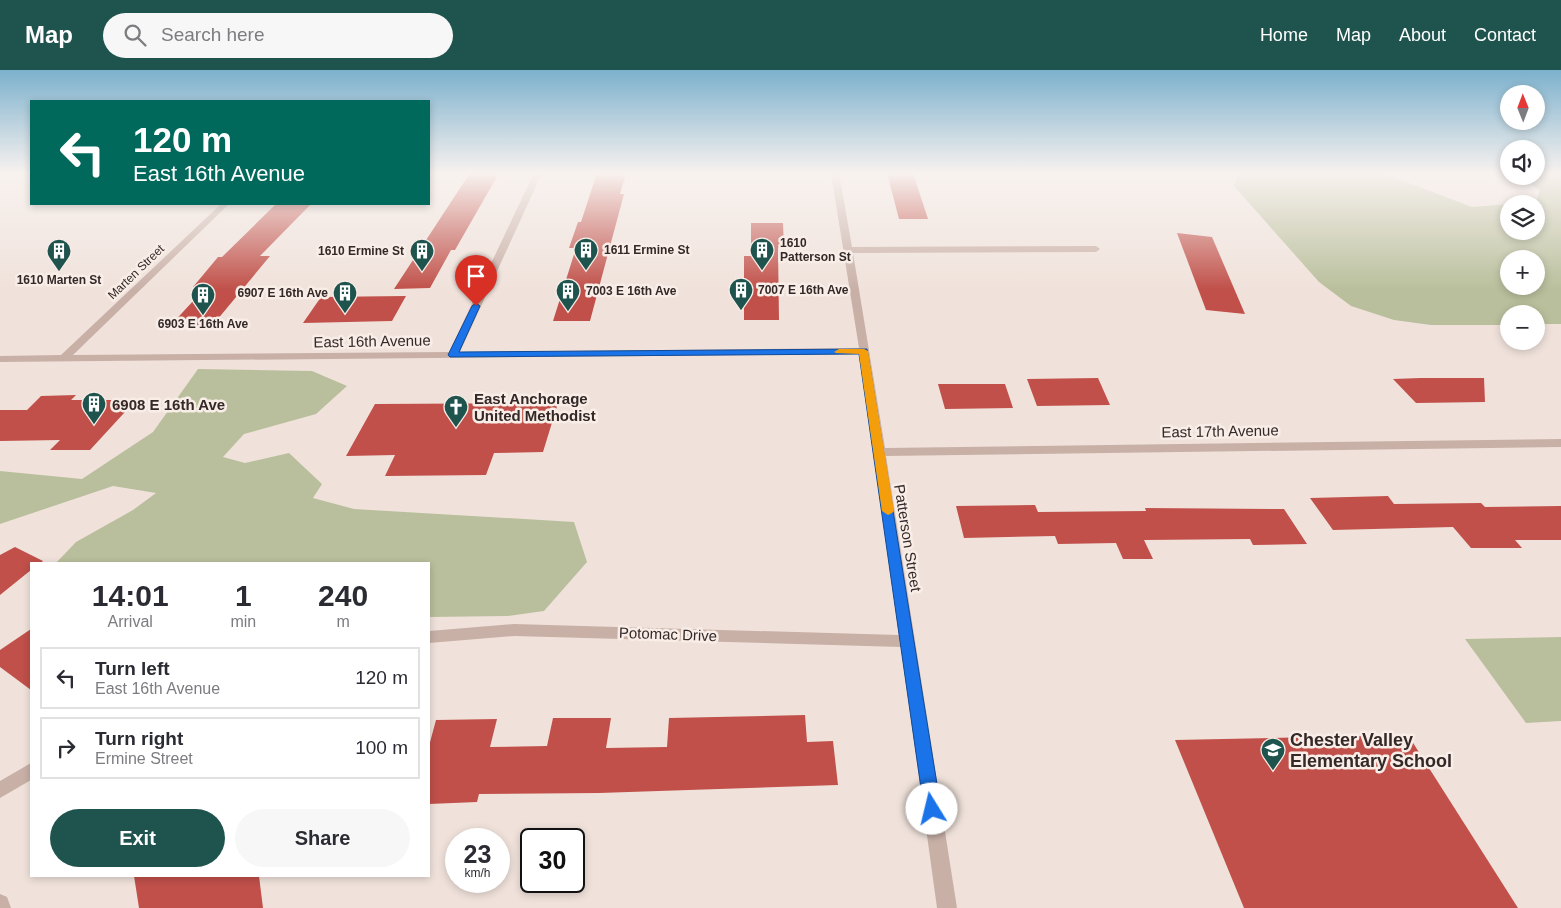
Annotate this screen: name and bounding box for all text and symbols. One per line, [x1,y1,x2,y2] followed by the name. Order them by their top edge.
[103,13,453,58] search box
[25,21,73,48] text: Map
[121,21,149,49] icon: search
[161,24,265,45] text: Search here
[1260,25,1308,45] text: Home
[1336,25,1371,45] text: Map
[1399,25,1446,45] text: About
[1474,25,1536,45] text: Contact
[1500,85,1545,130] north arrow
[1500,85,1545,350] map controls
[50,120,115,185] icon: left
[133,120,232,159] text: 120 m
[1500,140,1545,185] button: sound
[133,161,305,186] text: East 16th Avenue
[1500,195,1545,240] button: layers
[780,236,851,264] place label: 1610 Patterson St
[573,237,599,271] building icon: 1611 Ermine St
[749,237,775,271] building icon: 1610 Patterson St
[46,238,72,272] building icon: 1610 Marten St
[409,238,435,272] building icon: 1610 Ermine St
[105,241,167,302] street label: Marten Street
[604,243,689,257] place label: 1611 Ermine St
[318,244,404,258] place label: 1610 Ermine St
[1500,250,1545,295] button: +
[455,255,497,306] pin
[462,262,490,290] icon: arrive
[17,273,101,287] place label: 1610 Marten St
[728,277,754,311] building icon: 7007 E 16th Ave
[555,278,581,312] building icon: 7003 E 16th Ave
[332,280,358,314] building icon: 6907 E 16th Ave
[190,282,216,316] building icon: 6903 E 16th Ave
[758,283,849,297] place label: 7007 E 16th Ave
[586,284,677,298] place label: 7003 E 16th Ave
[238,286,328,300] place label: 6907 E 16th Ave
[1500,305,1545,350] button: −
[158,317,249,331] place label: 6903 E 16th Ave
[313,331,431,351] street label: East 16th Avenue
[474,390,596,424] place label: East Anchorage United Methodist
[81,391,107,425] building icon: 6908 E 16th Ave
[443,394,469,428] church icon: East Anchorage United Methodist
[112,396,225,413] place label: 6908 E 16th Ave
[1161,421,1279,441] street label: East 17th Avenue
[891,483,925,594] street label: Patterson Street
[92,579,169,612] text: 14:01
[235,579,252,612] text: 1
[318,579,368,612] text: 240
[108,613,153,630] text: Arrival
[230,613,256,630] text: min
[336,613,350,630] text: m
[619,624,717,644] street label: Potomac Drive
[95,658,170,679] text: Turn left
[52,664,80,692] icon: left
[355,667,408,688] text: 120 m
[95,680,220,697] text: East 16th Avenue
[95,728,183,749] text: Turn right
[1290,730,1452,771] place label: Chester Valley Elementary School
[52,734,80,762] icon: right
[355,737,408,758] text: 100 m
[1260,737,1286,771] school or university icon: Chester Valley Elementary School
[95,750,193,767] text: Ermine Street
[905,782,957,834] position arrow
[50,809,225,867] button: Exit
[235,809,410,867] button: Share
[520,828,585,893] speed limit sign: 30
[464,840,491,868] text: 23
[464,866,491,880] text: km/h

